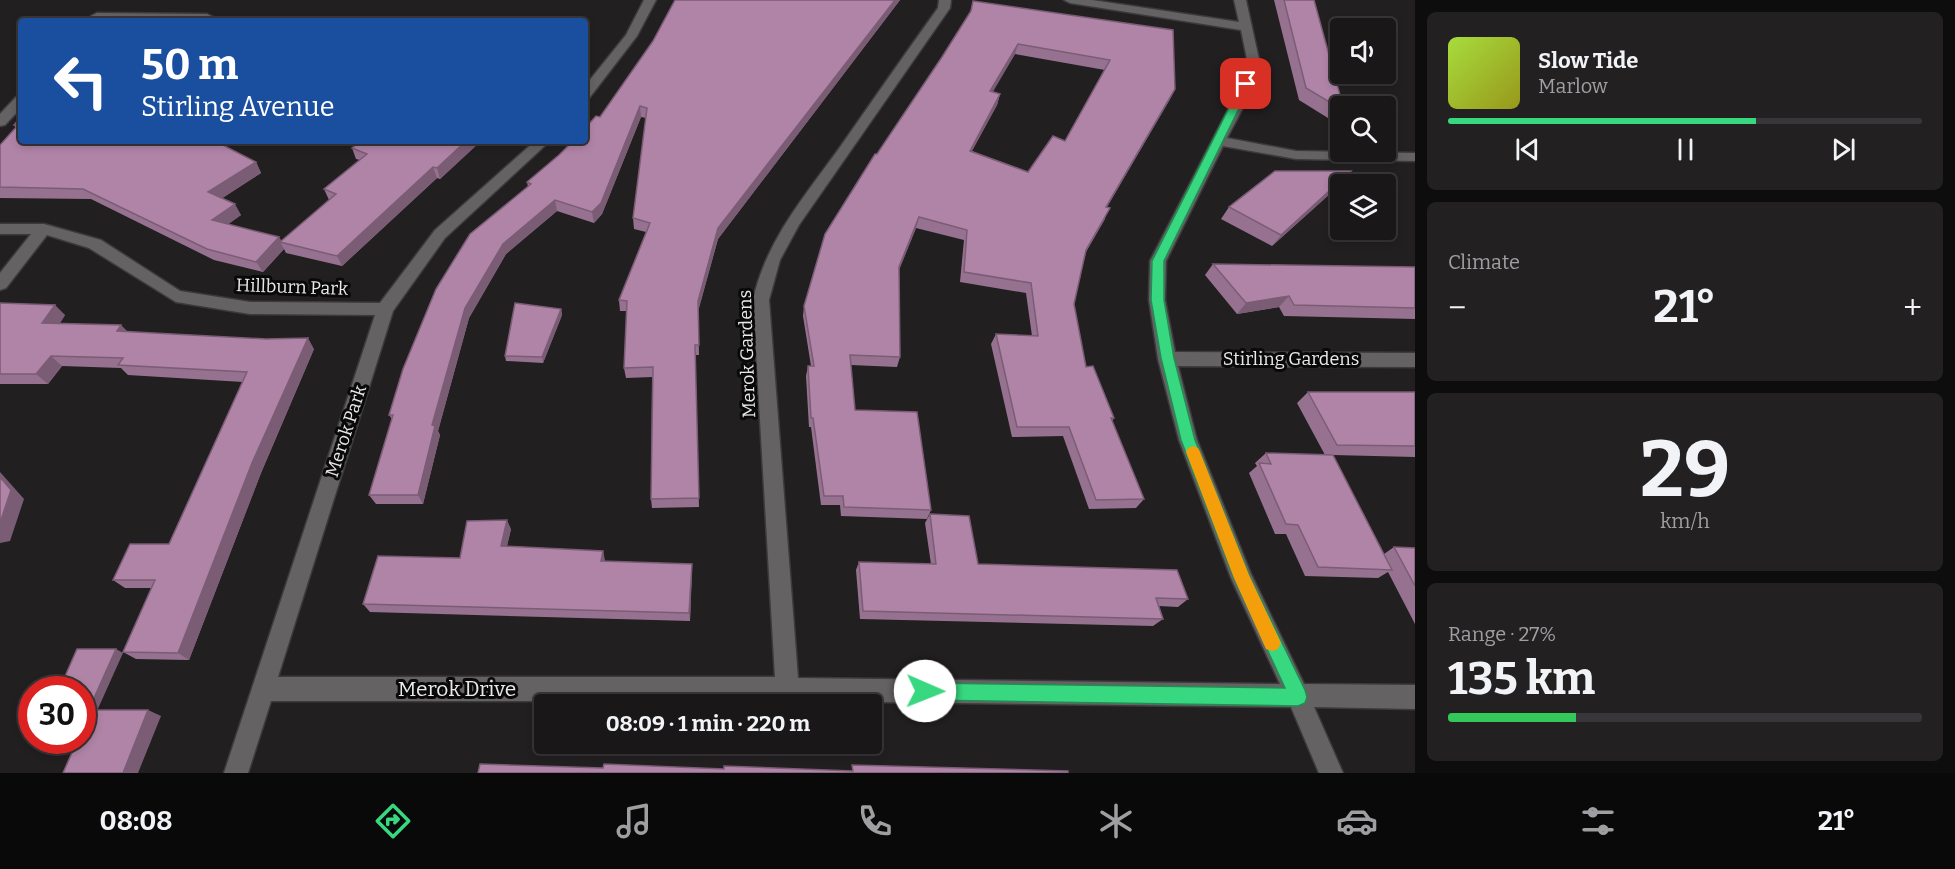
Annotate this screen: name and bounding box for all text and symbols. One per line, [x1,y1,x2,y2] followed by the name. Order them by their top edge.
[1330,18,1396,240] map controls
[1330,18,1396,84] button: sound
[141,40,238,90] text: 50 m
[42,42,120,120] icon: left
[1538,47,1638,74] text: Slow Tide
[1220,58,1271,109] pin
[1229,67,1262,100] icon: arrive
[1538,74,1608,98] text: Marlow
[141,91,334,123] text: Stirling Avenue
[1330,96,1396,162] button: search
[1511,133,1544,166] icon: previous
[1669,133,1702,166] icon: pause
[1827,133,1860,166] icon: next
[1330,174,1396,240] button: layers
[1448,250,1520,274] text: Climate
[235,274,349,300] street label: Hillburn Park
[1653,280,1716,334] text: 21°
[1448,288,1466,328] text: −
[1903,288,1922,328] text: +
[734,290,760,418] street label: Merok Gardens
[1223,348,1359,370] street label: Stirling Gardens
[321,382,371,480] street label: Merok Park
[1640,423,1730,517] text: 29
[1660,509,1710,533] text: km/h
[1448,622,1556,646] text: Range · 27%
[1448,652,1595,706] text: 135 km
[893,659,957,723] position arrow
[18,676,96,754] speed limit sign: 30
[398,676,516,702] street label: Merok Drive
[606,710,810,737] text: 08:09 · 1 min · 220 m
[372,800,414,842] icon: directions
[613,800,655,842] icon: music
[854,800,896,842] icon: phone
[1095,800,1137,842] icon: climate
[1336,800,1378,842] icon: car
[1577,800,1619,842] icon: filters
[100,805,173,837] text: 08:08
[1818,805,1855,837] text: 21°

